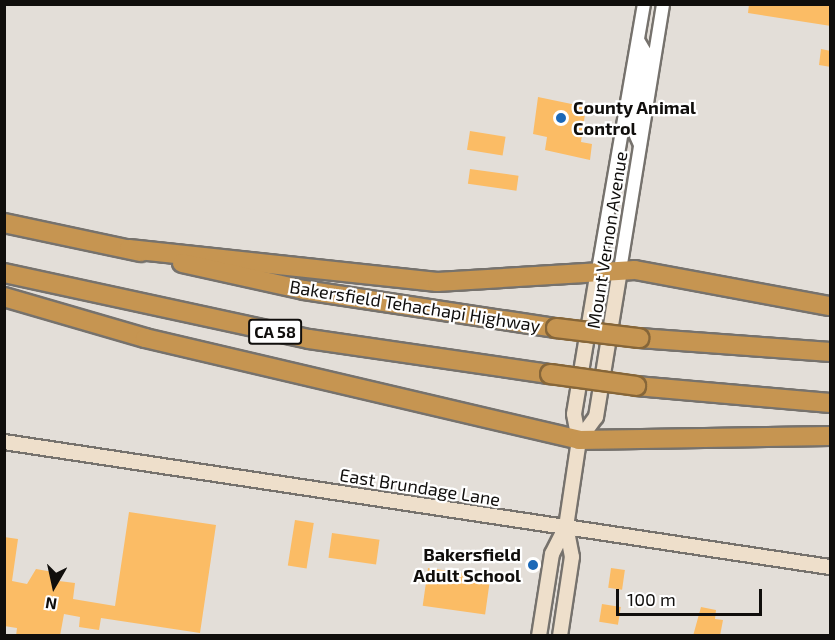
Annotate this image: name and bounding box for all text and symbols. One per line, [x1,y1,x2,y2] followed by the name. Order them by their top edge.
[573,97,697,140] place label: County Animal Control
[554,111,568,125] marker: County Animal Control
[582,149,632,331] street label: Mount Vernon Avenue
[288,275,542,337] street label: Bakersfield Tehachapi Highway
[246,319,304,345] road number: CA 58
[338,464,502,510] street label: East Brundage Lane
[413,544,521,586] place label: Bakersfield Adult School
[24,556,84,616] north arrow
[526,558,540,572] marker: Bakersfield Adult School
[619,577,764,615] scale bar
[627,588,676,610] text: 100 m
[44,594,58,615] text: N

